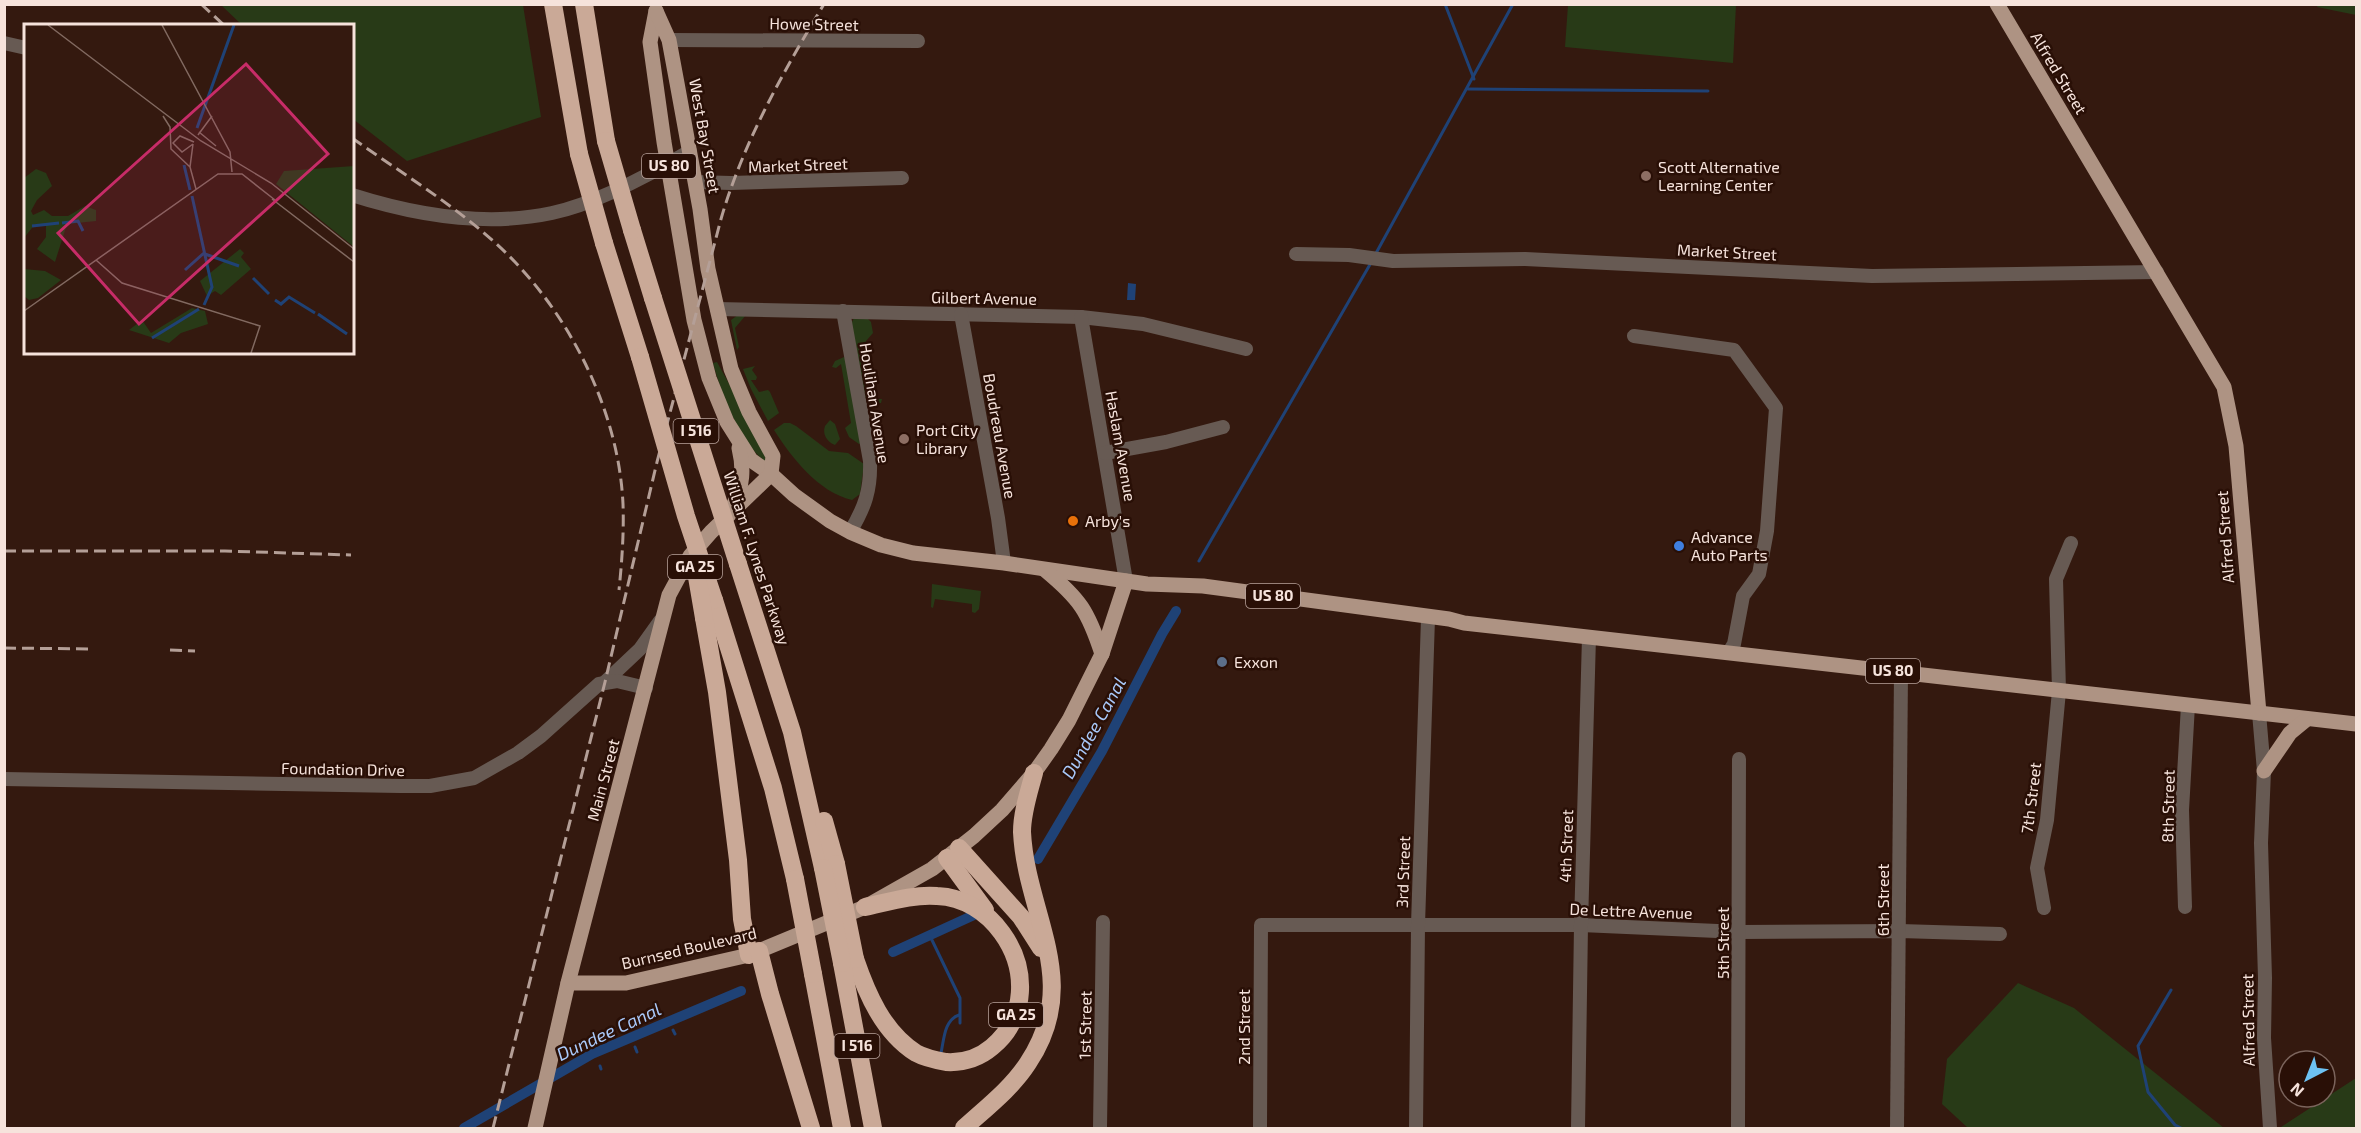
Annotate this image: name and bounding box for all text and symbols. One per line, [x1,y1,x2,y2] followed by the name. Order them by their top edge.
[769,13,859,34] street label: Howe Street
[24,24,354,354] inset map
[2027,28,2091,117] street label: Alfred Street
[686,77,725,195] street label: West Bay Street
[748,153,848,176] street label: Market Street
[642,154,696,178] road number: US 80
[1658,157,1780,194] place label: Scott Alternative Learning Center
[1639,169,1653,183] marker: Scott Alternative Learning Center
[1677,239,1777,264] street label: Market Street
[931,287,1037,308] street label: Gilbert Avenue
[857,341,894,465] street label: Houlihan Avenue
[980,372,1021,500] street label: Boudreau Avenue
[1102,389,1141,503] street label: Haslam Avenue
[674,419,718,443] road number: I 516
[916,420,979,457] place label: Port City Library
[897,432,911,446] marker: Port City Library
[720,468,795,648] street label: William F. Lynes Parkway
[2212,490,2237,584] street label: Alfred Street
[1085,511,1130,530] place label: Arby's
[1066,514,1080,528] marker: Arby's
[1691,527,1768,564] place label: Advance Auto Parts
[1672,539,1686,553] marker: Advance Auto Parts
[668,555,722,579] road number: GA 25
[1246,584,1300,608] road number: US 80
[1234,652,1278,671] place label: Exxon
[1215,655,1229,669] marker: Exxon
[1866,659,1920,683] road number: US 80
[1056,673,1130,782] water label: Dundee Canal
[582,737,623,823] street label: Main Street
[281,758,405,779] street label: Foundation Drive
[2017,761,2044,835] street label: 7th Street
[2157,769,2178,843] street label: 8th Street
[1555,809,1576,883] street label: 4th Street
[1392,835,1413,908] street label: 3rd Street
[1873,864,1892,936] street label: 6th Street
[1569,899,1693,922] street label: De Lettre Avenue
[1713,907,1732,979] street label: 5th Street
[619,923,758,972] street label: Burnsed Boulevard
[2237,973,2258,1067] street label: Alfred Street
[1234,989,1253,1065] street label: 2nd Street
[1074,991,1095,1059] street label: 1st Street
[553,997,664,1065] water label: Dundee Canal
[989,1003,1043,1027] road number: GA 25
[834,1034,880,1058] road number: I 516
[2277,1049,2337,1109] north arrow
[2286,1080,2307,1101] text: N

